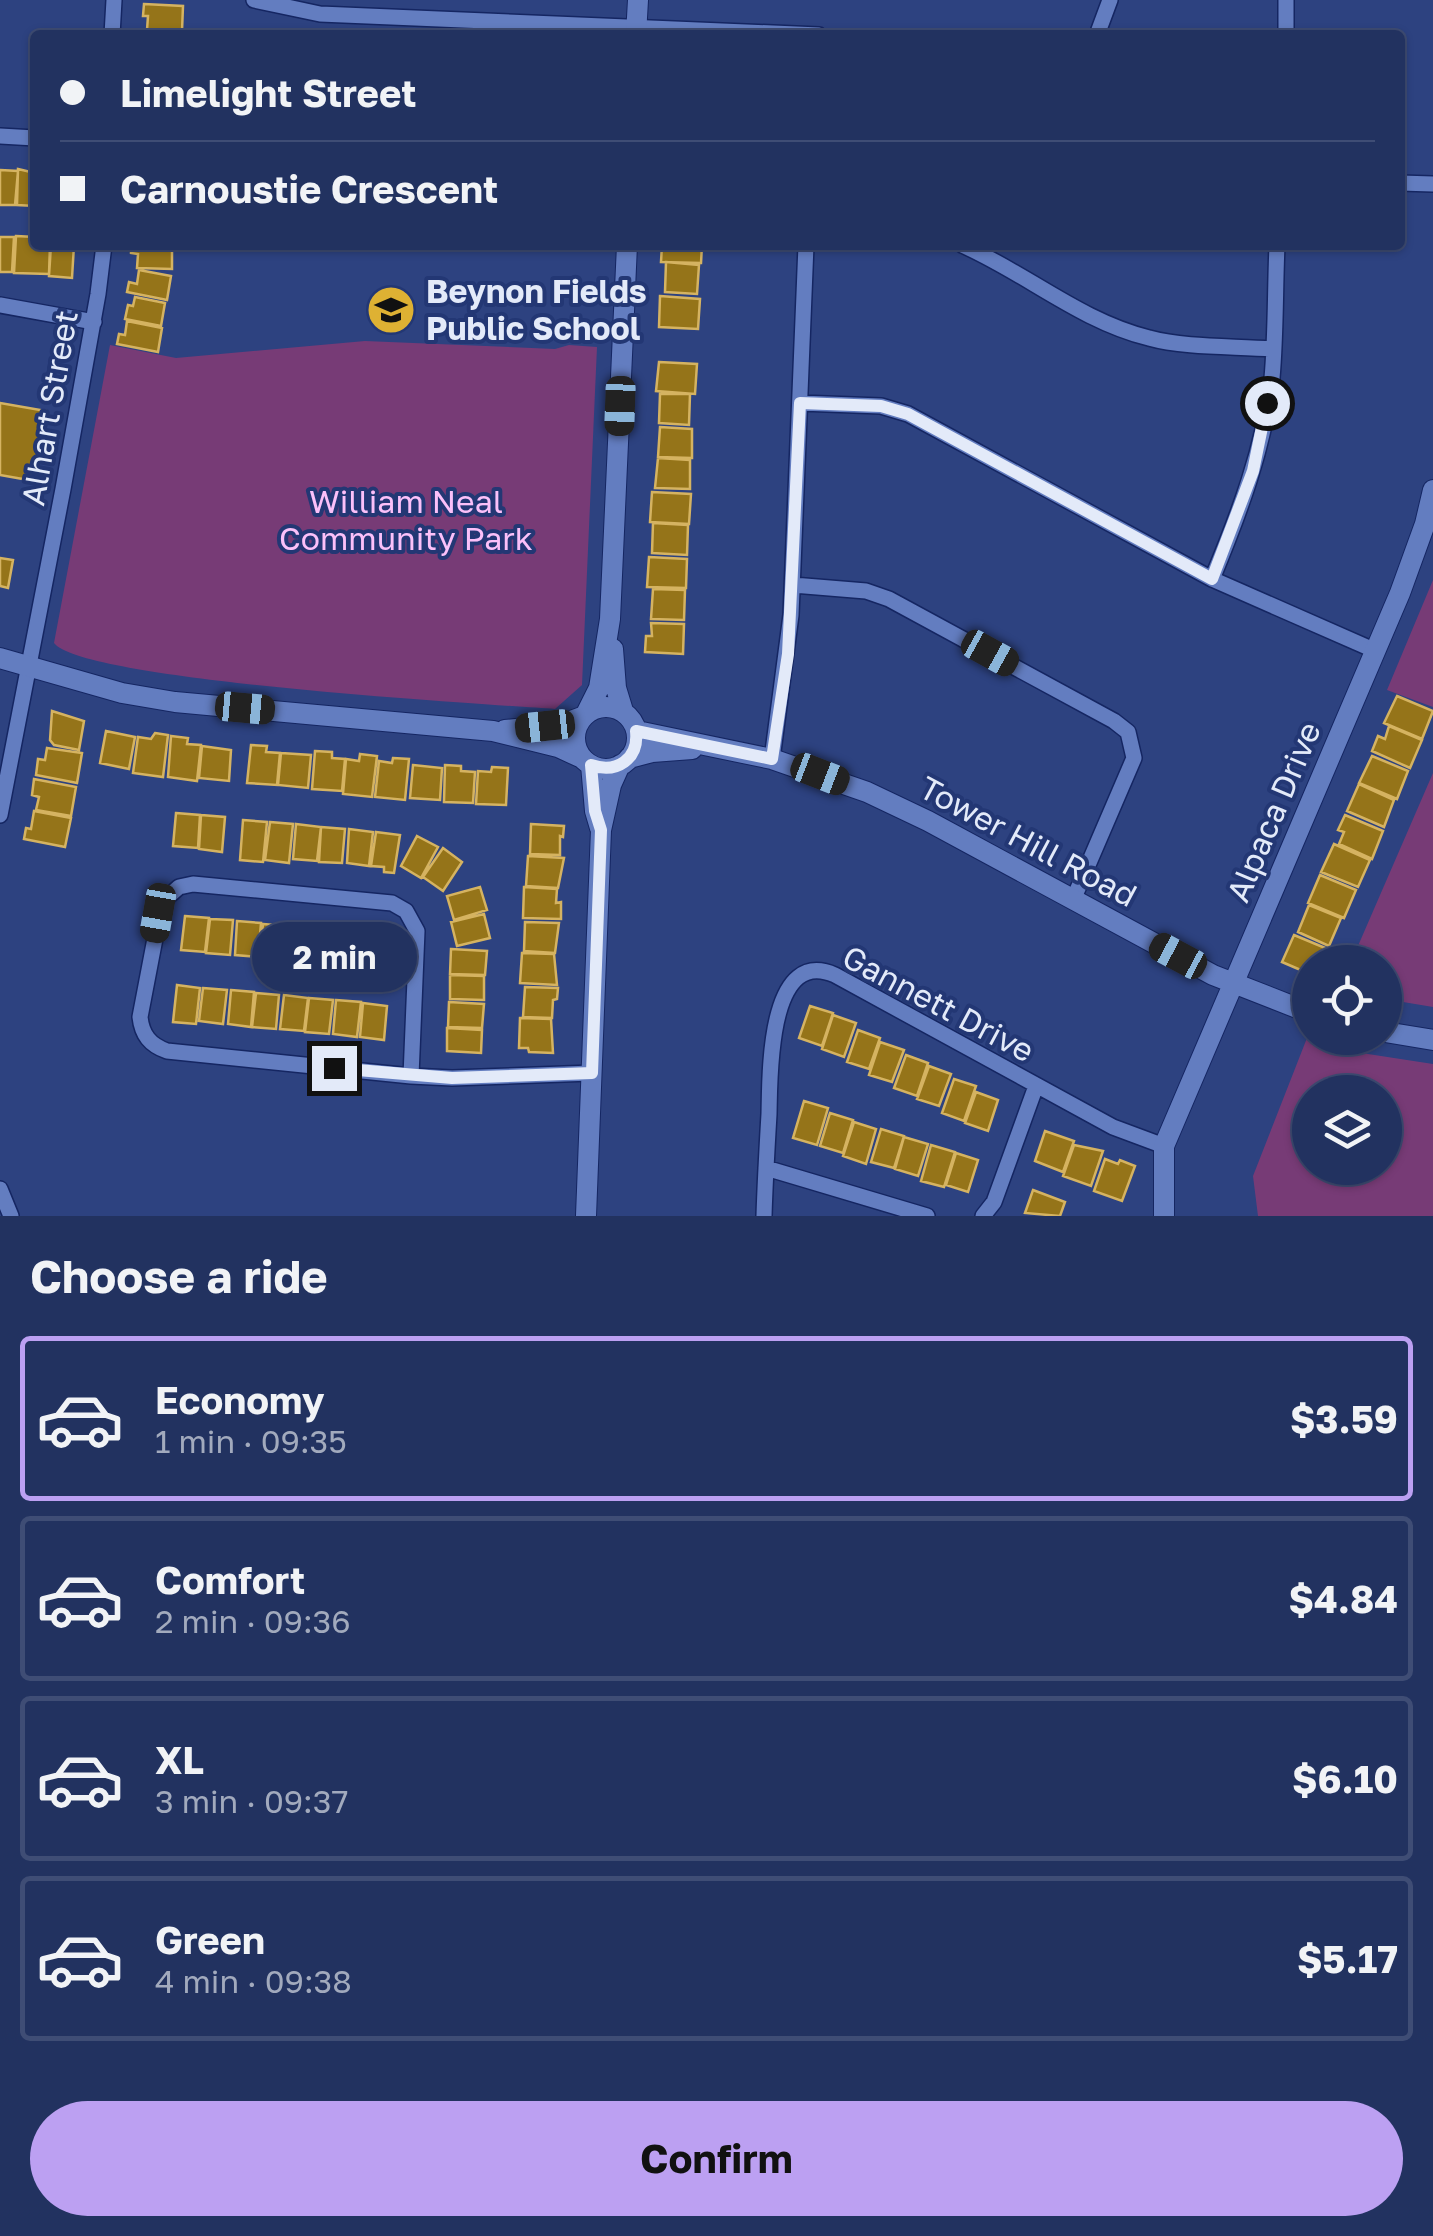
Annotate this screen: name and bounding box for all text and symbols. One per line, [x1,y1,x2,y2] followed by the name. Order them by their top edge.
[120,70,416,115] text: Limelight Street
[120,166,498,211] text: Carnoustie Crescent
[426,272,647,347] place label: Beynon Fields Public School
[365,284,417,336] school or university icon: Beynon Fields Public School
[13,307,85,508] street label: Alhart Street
[604,375,636,437] car
[1245,381,1290,426] route start
[279,482,533,557] park label: William Neal Community Park
[956,625,1024,681] car
[214,690,276,726] car
[514,708,576,744] car
[1218,716,1328,907] street label: Alpaca Drive
[787,749,853,799] car
[913,768,1143,914] street label: Tower Hill Road
[138,881,178,945] car
[252,923,416,993] callout: 2 min
[1144,929,1212,983] car
[836,937,1041,1069] street label: Gannett Drive
[293,938,376,976] text: 2 min
[1292,945,1402,1185] map controls
[1292,945,1402,1055] button: locate
[312,1046,357,1091] route end
[1292,1075,1402,1185] button: layers
[30,1249,328,1303] text: Choose a ride
[35,1374,125,1464] icon: car
[155,1377,324,1422] text: Economy
[1290,1396,1398,1441] text: $3.59
[155,1422,347,1460] text: 1 min · 09:35
[35,1554,125,1644] icon: car
[155,1557,305,1602] text: Comfort
[1289,1576,1398,1621] text: $4.84
[155,1602,351,1640] text: 2 min · 09:36
[35,1734,125,1824] icon: car
[155,1737,204,1782] text: XL
[1292,1756,1398,1801] text: $6.10
[155,1782,348,1820] text: 3 min · 09:37
[35,1914,125,2004] icon: car
[155,1917,265,1962] text: Green
[1297,1936,1398,1981] text: $5.17
[155,1962,352,2000] text: 4 min · 09:38
[30,2101,1403,2216] button: Confirm

